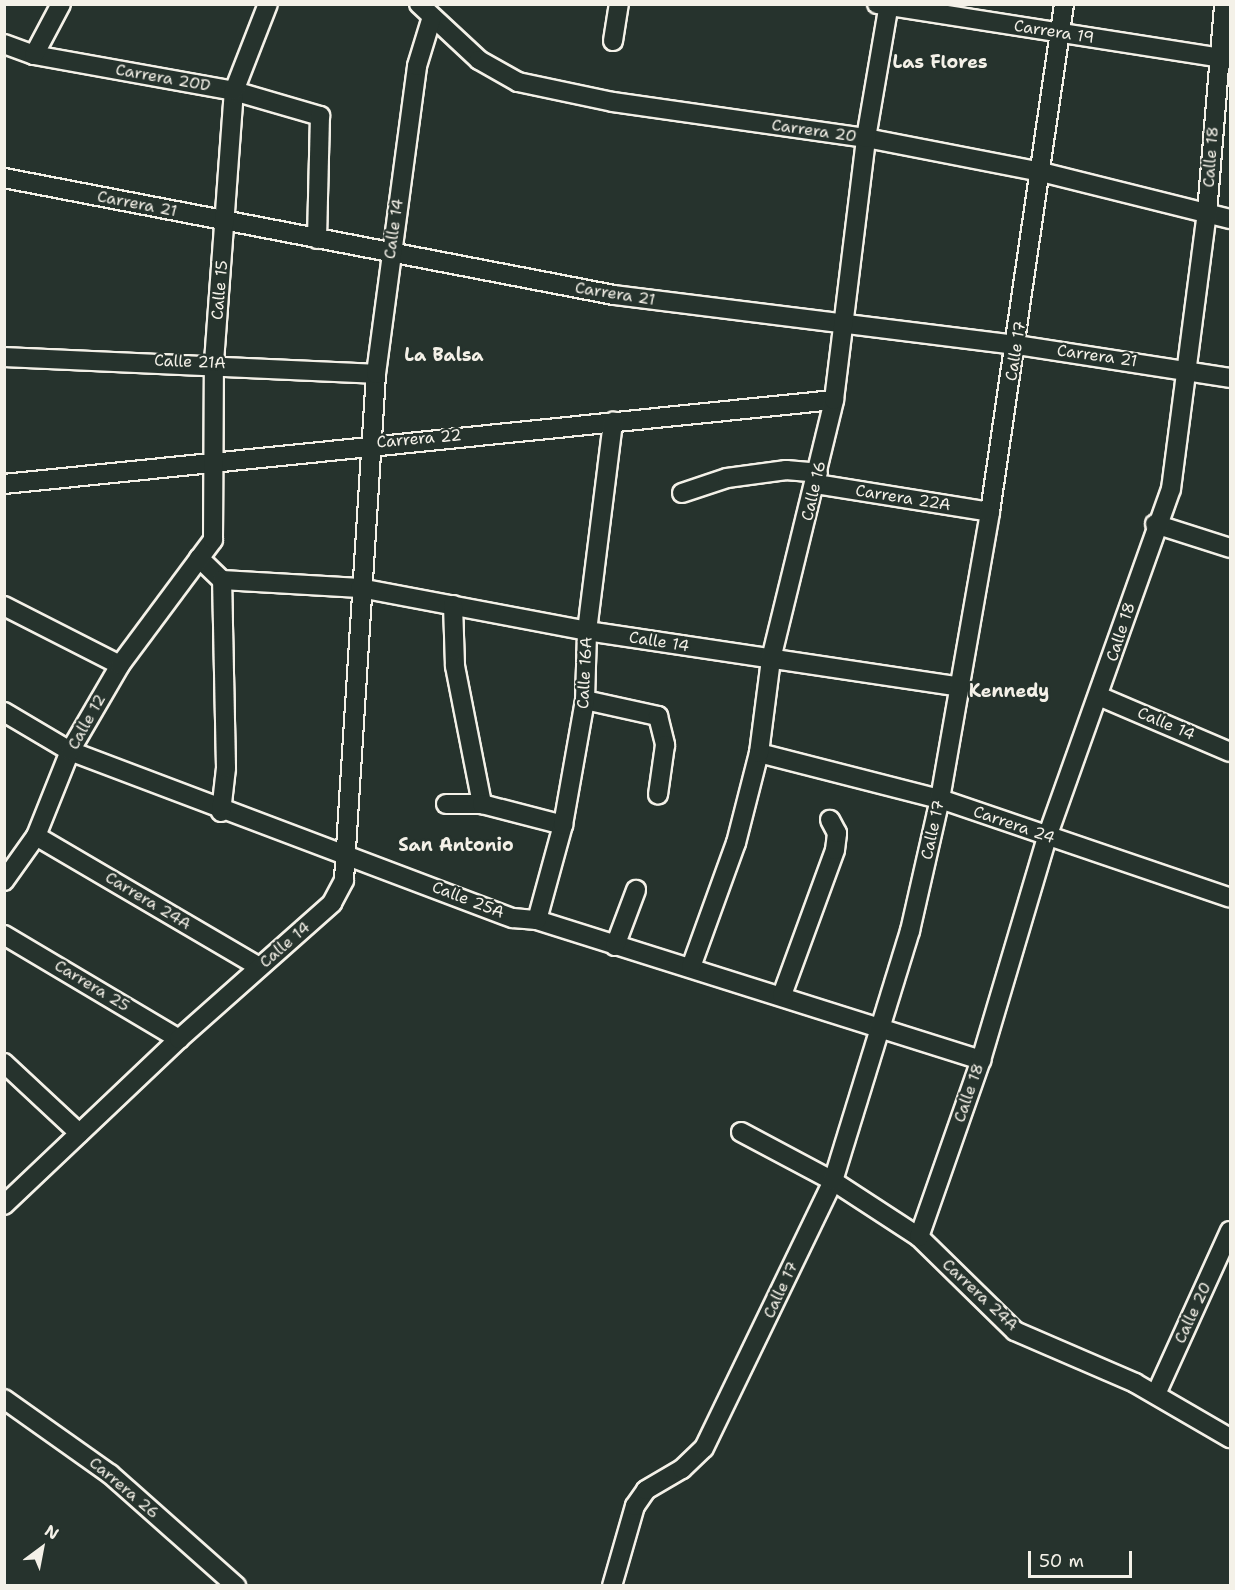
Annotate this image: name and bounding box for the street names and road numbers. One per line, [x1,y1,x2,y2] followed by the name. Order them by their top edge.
[1013,16,1095,48] street label: Carrera 19
[114,60,212,96] street label: Carrera 20D
[770,116,858,146] street label: Carrera 20
[1199,126,1223,188] street label: Calle 18
[96,187,178,221] street label: Carrera 21
[380,198,408,260] street label: Calle 14
[208,259,232,321] street label: Calle 15
[574,278,656,310] street label: Carrera 21
[1002,320,1030,382] street label: Calle 17
[1056,341,1138,371] street label: Carrera 21
[154,351,226,373] street label: Calle 21A
[376,426,462,452] street label: Carrera 22
[798,459,830,523] street label: Calle 16
[854,481,952,515] street label: Carrera 22A
[1102,600,1140,664] street label: Calle 18
[628,628,690,656] street label: Calle 14
[574,636,596,710] street label: Calle 16A
[64,691,110,753] street label: Calle 12
[1134,703,1198,745] street label: Calle 14
[917,798,949,862] street label: Calle 17
[971,802,1057,848] street label: Carrera 24
[102,868,194,934] street label: Carrera 24A
[429,877,507,923] street label: Calle 25A
[256,918,314,972] street label: Calle 14
[51,956,133,1016] street label: Carrera 25
[950,1061,988,1125] street label: Calle 18
[938,1255,1022,1335] street label: Carrera 24A
[760,1259,802,1321] street label: Calle 17
[1170,1279,1216,1347] street label: Calle 20
[85,1453,163,1523] street label: Carrera 26

